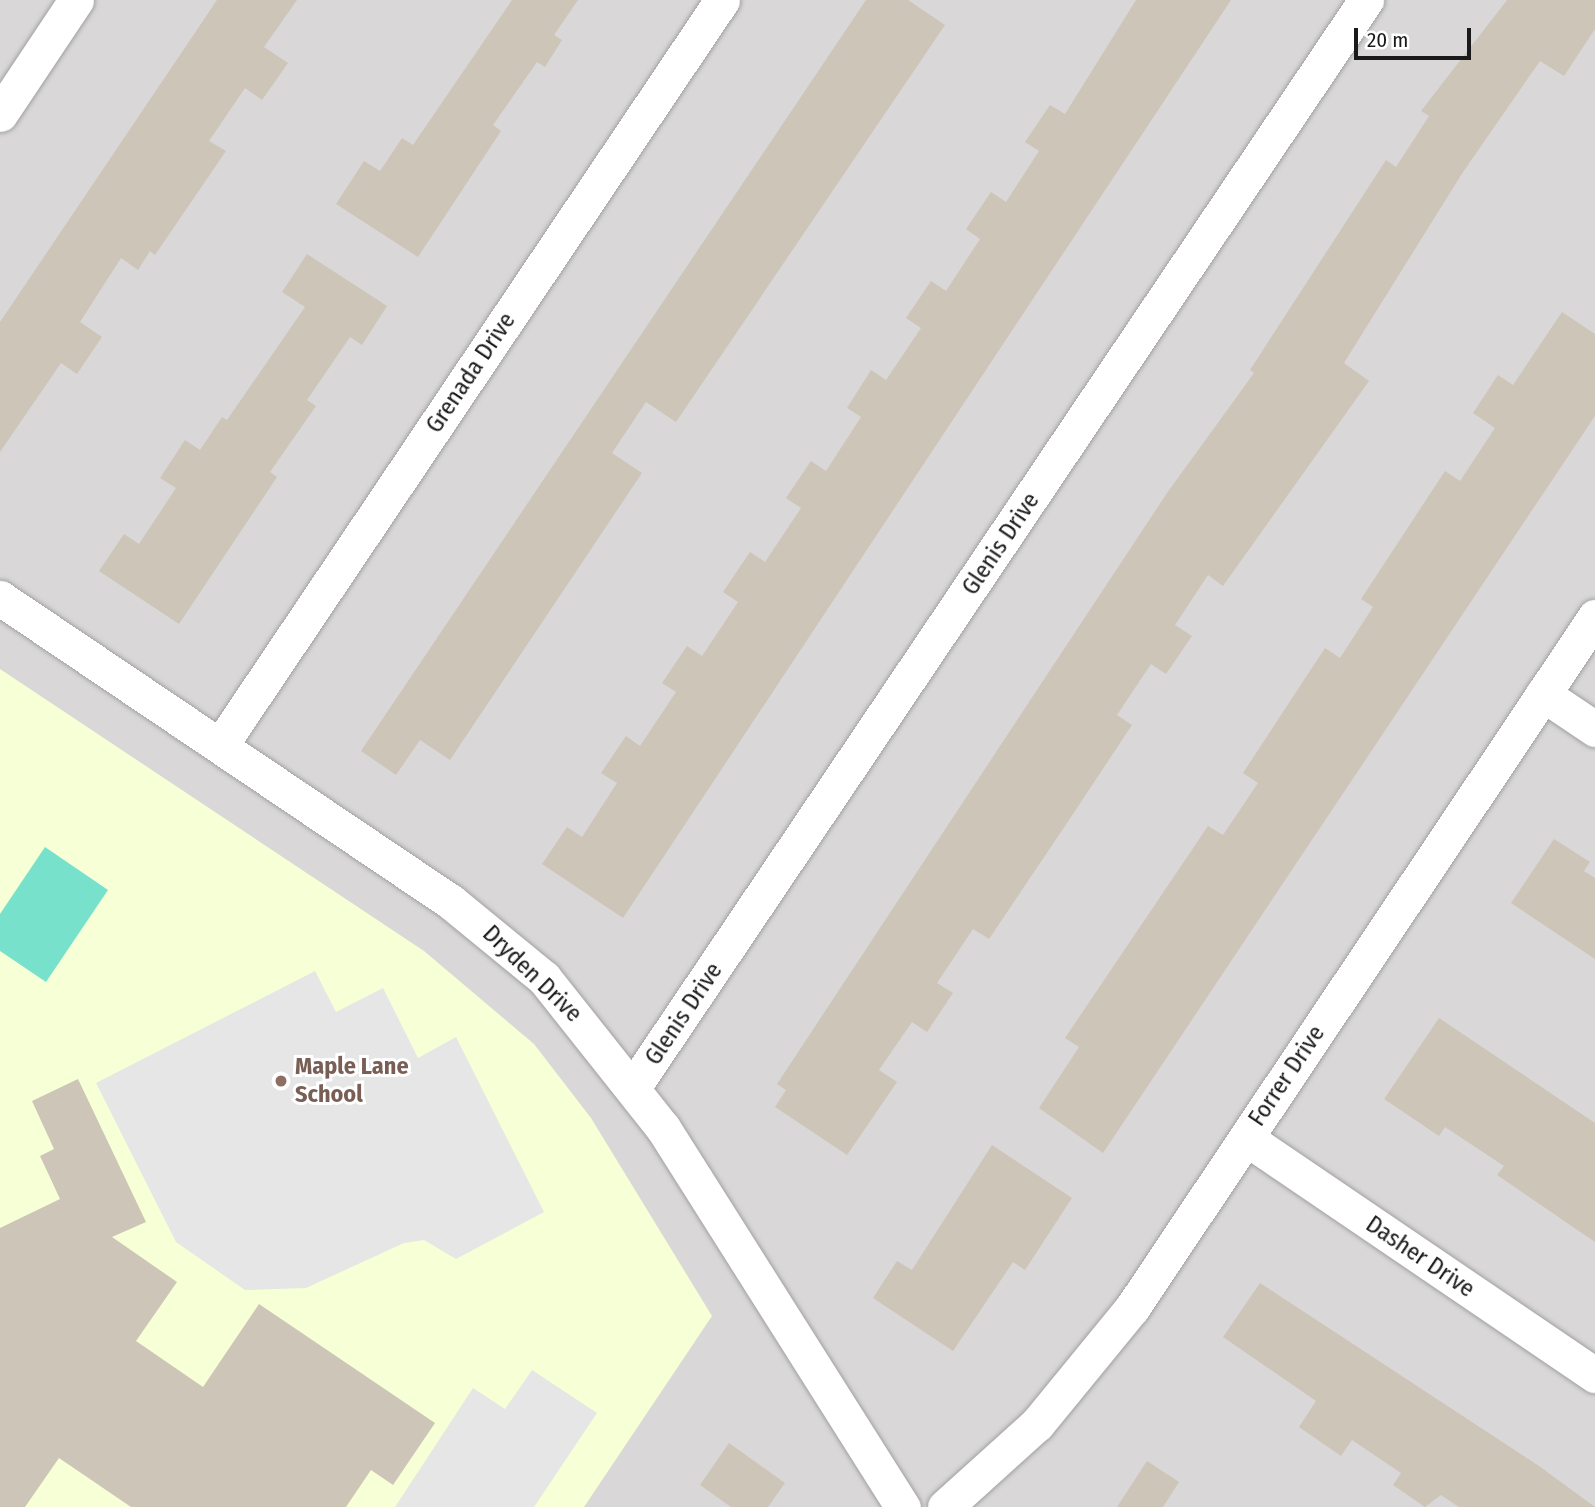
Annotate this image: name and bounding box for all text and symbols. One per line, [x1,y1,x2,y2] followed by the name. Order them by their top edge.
[1357,14,1474,58] scale bar
[1367,27,1408,53] text: 20 m
[420,307,522,439] street label: Grenada Drive
[956,487,1046,601] street label: Glenis Drive
[476,920,588,1028] street label: Dryden Drive
[639,957,729,1071] street label: Glenis Drive
[1243,1020,1331,1132] street label: Forrer Drive
[295,1053,409,1109] place label: Maple Lane School
[273,1073,289,1089] marker: Maple Lane School
[1360,1210,1480,1304] street label: Dasher Drive

